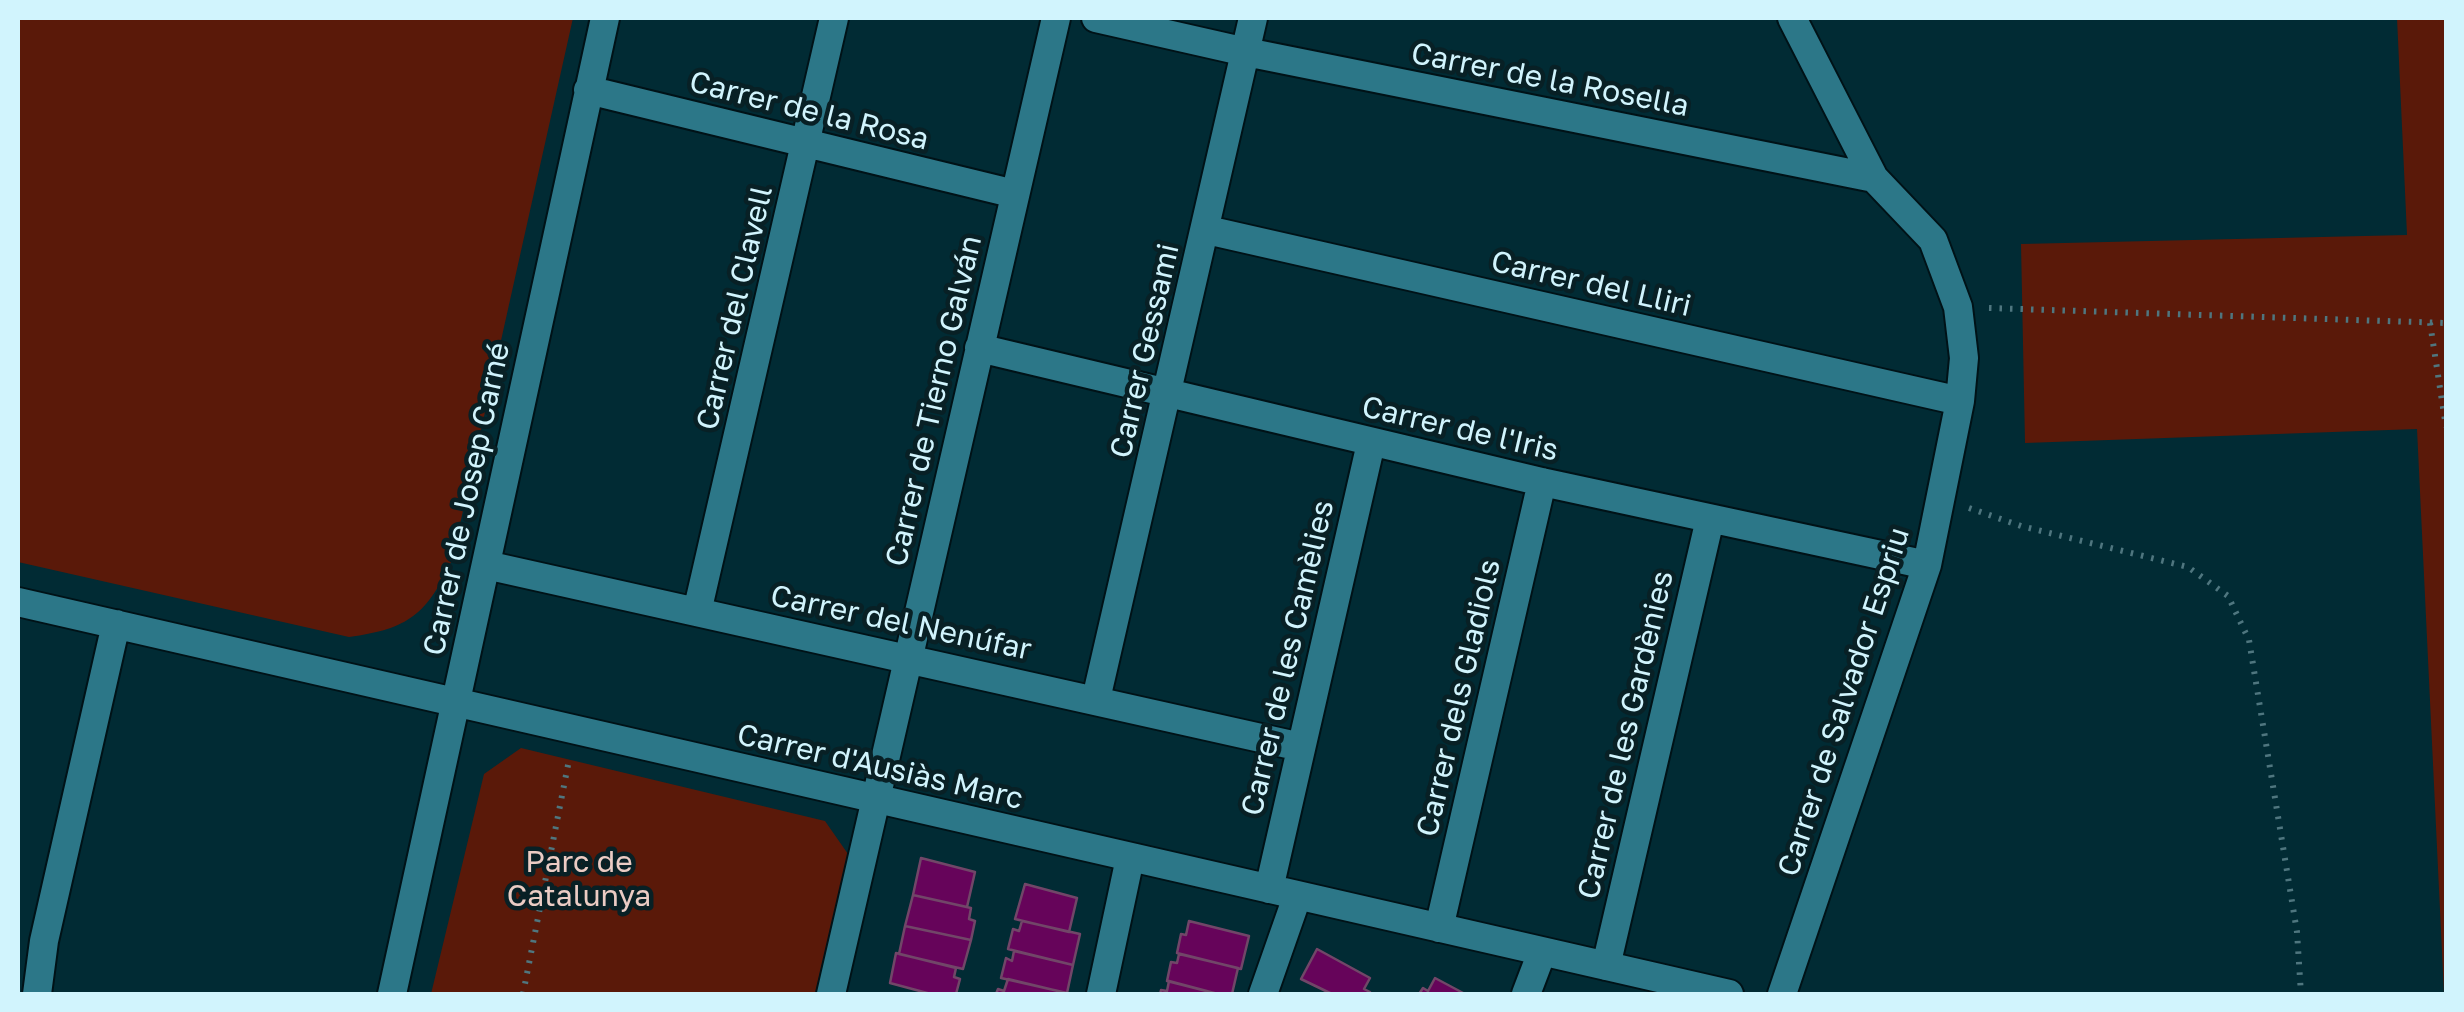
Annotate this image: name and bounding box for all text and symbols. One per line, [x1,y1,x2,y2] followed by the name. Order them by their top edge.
[1408,35,1692,125] street label: Carrer de la Rosella
[686,64,932,158] street label: Carrer de la Rosa
[689,183,781,433] street label: Carrer del Clavell
[878,232,990,570] street label: Carrer de Tierno Galván
[1103,240,1187,462] street label: Carrer Gessami
[1487,243,1695,325] street label: Carrer del Lliri
[416,339,518,659] street label: Carrer de Josep Carné
[1358,389,1562,469] street label: Carrer de l'Iris
[1234,497,1342,819] street label: Carrer de les Camèlies
[1771,523,1917,881] street label: Carrer de Salvador Espriu
[1410,556,1508,840] street label: Carrer dels Gladiols
[1571,567,1681,903] street label: Carrer de les Gardènies
[767,578,1035,668] street label: Carrer del Nenúfar
[734,717,1026,817] street label: Carrer d'Ausiàs Marc
[507,844,651,914] park label: Parc de Catalunya

